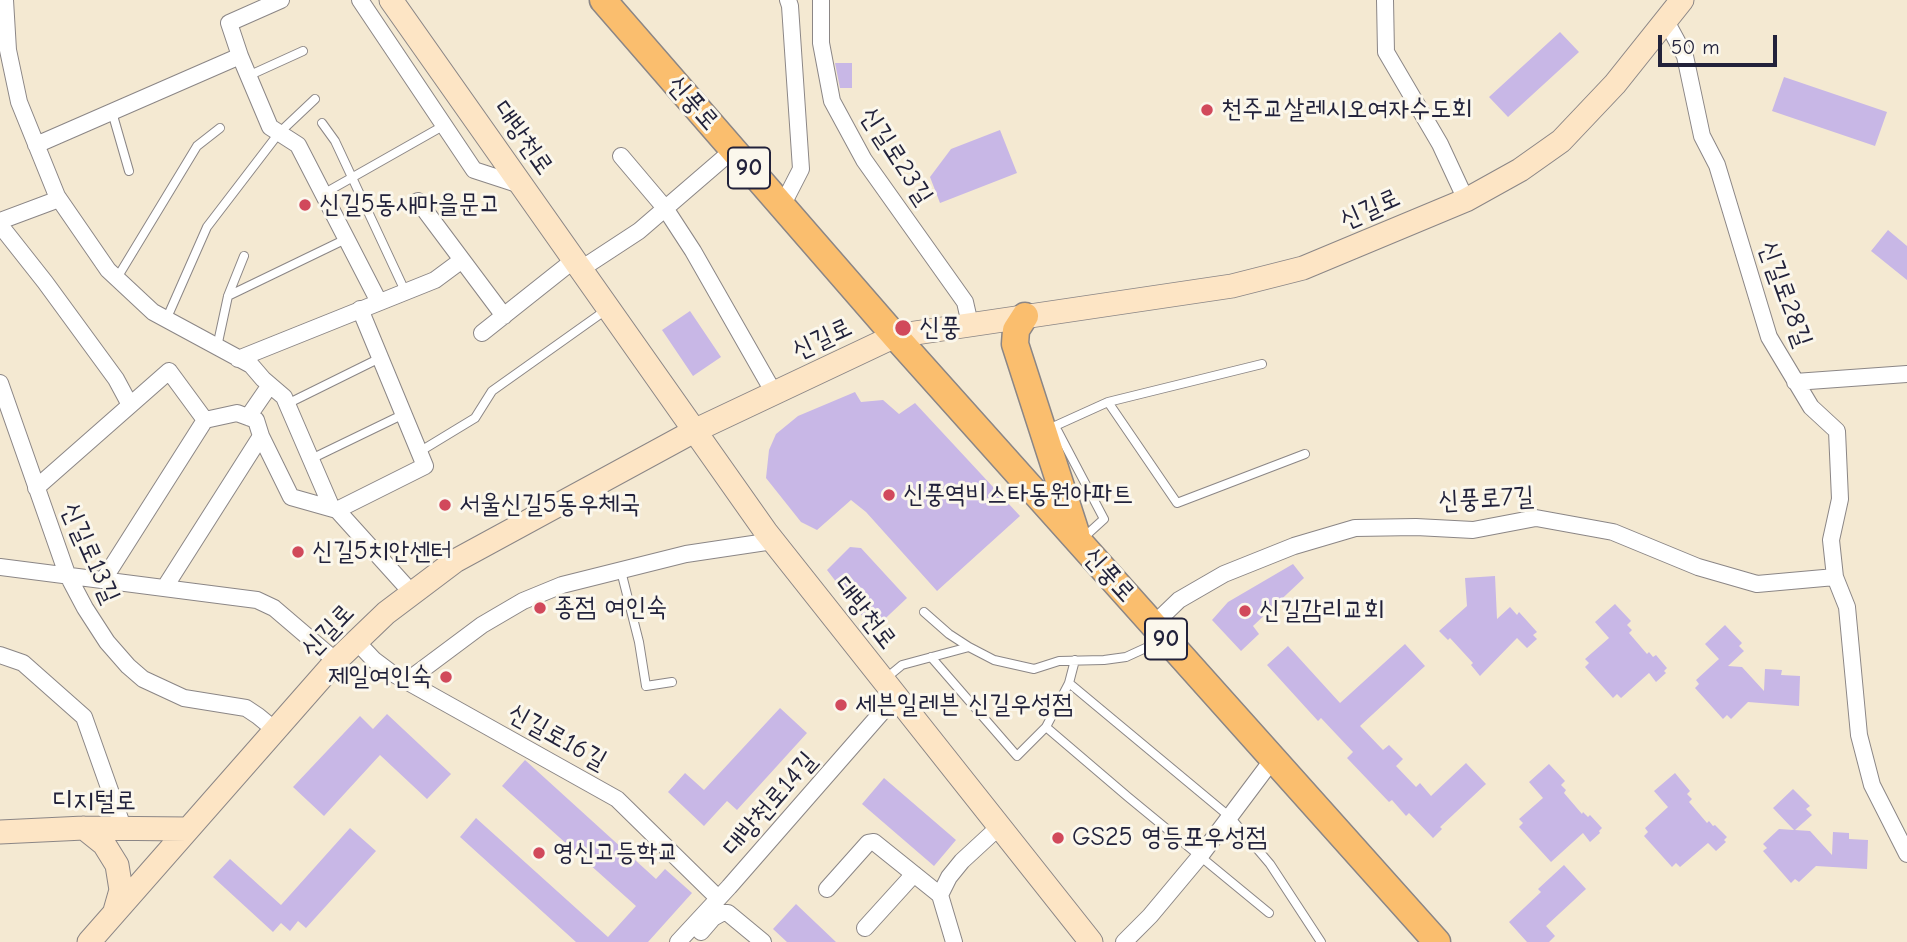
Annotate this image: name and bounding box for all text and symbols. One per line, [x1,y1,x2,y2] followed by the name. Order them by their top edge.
[1662,21,1781,65] scale bar
[1671,35,1720,59] text: 50 m
[661,69,725,137] street label: 신풍로
[1221,94,1472,126] place label: 천주교살레시오여자수도회
[486,95,560,181] street label: 대방천로
[853,101,939,211] street label: 신길로23길
[1199,102,1215,118] marker: 천주교살레시오여자수도회
[728,148,770,188] road number: 90
[1335,182,1405,236] street label: 신길로
[319,189,500,221] place label: 신길5동새마을문고
[297,197,313,213] marker: 신길5동새마을문고
[1751,237,1819,351] street label: 신길로28길
[787,312,857,366] street label: 신길로
[919,312,961,344] place label: 신풍
[893,318,913,338] marker: 신풍
[903,479,1133,511] place label: 신풍역비스타동원아파트
[1437,481,1535,517] street label: 신풍로7길
[881,487,897,503] marker: 신풍역비스타동원아파트
[459,489,640,521] place label: 서울신길5동우체국
[437,497,453,513] marker: 서울신길5동우체국
[54,498,126,608] street label: 신길로13길
[312,536,452,568] place label: 신길5치안센터
[1076,541,1142,609] street label: 신풍로
[290,544,306,560] marker: 신길5치안센터
[827,570,903,656] street label: 대방천로
[554,592,667,624] place label: 종점 여인숙
[1259,595,1385,627] place label: 신길감리교회
[295,598,361,664] street label: 신길로
[532,600,548,616] marker: 종점 여인숙
[1237,603,1253,619] marker: 신길감리교회
[1145,618,1187,660] road number: 90
[327,661,432,693] place label: 제일여인숙
[438,669,454,685] marker: 제일여인숙
[855,689,1073,721] place label: 세븐일레븐 신길우성점
[502,697,612,777] street label: 신길로16길
[833,697,849,713] marker: 세븐일레븐 신길우성점
[716,746,824,862] street label: 대방천로14길
[52,786,136,818] street label: 디지털로
[1072,822,1267,854] place label: GS25 영등포우성점
[1050,830,1066,846] marker: GS25 영등포우성점
[553,837,679,869] place label: 영신고등학교
[531,845,547,861] marker: 영신고등학교

